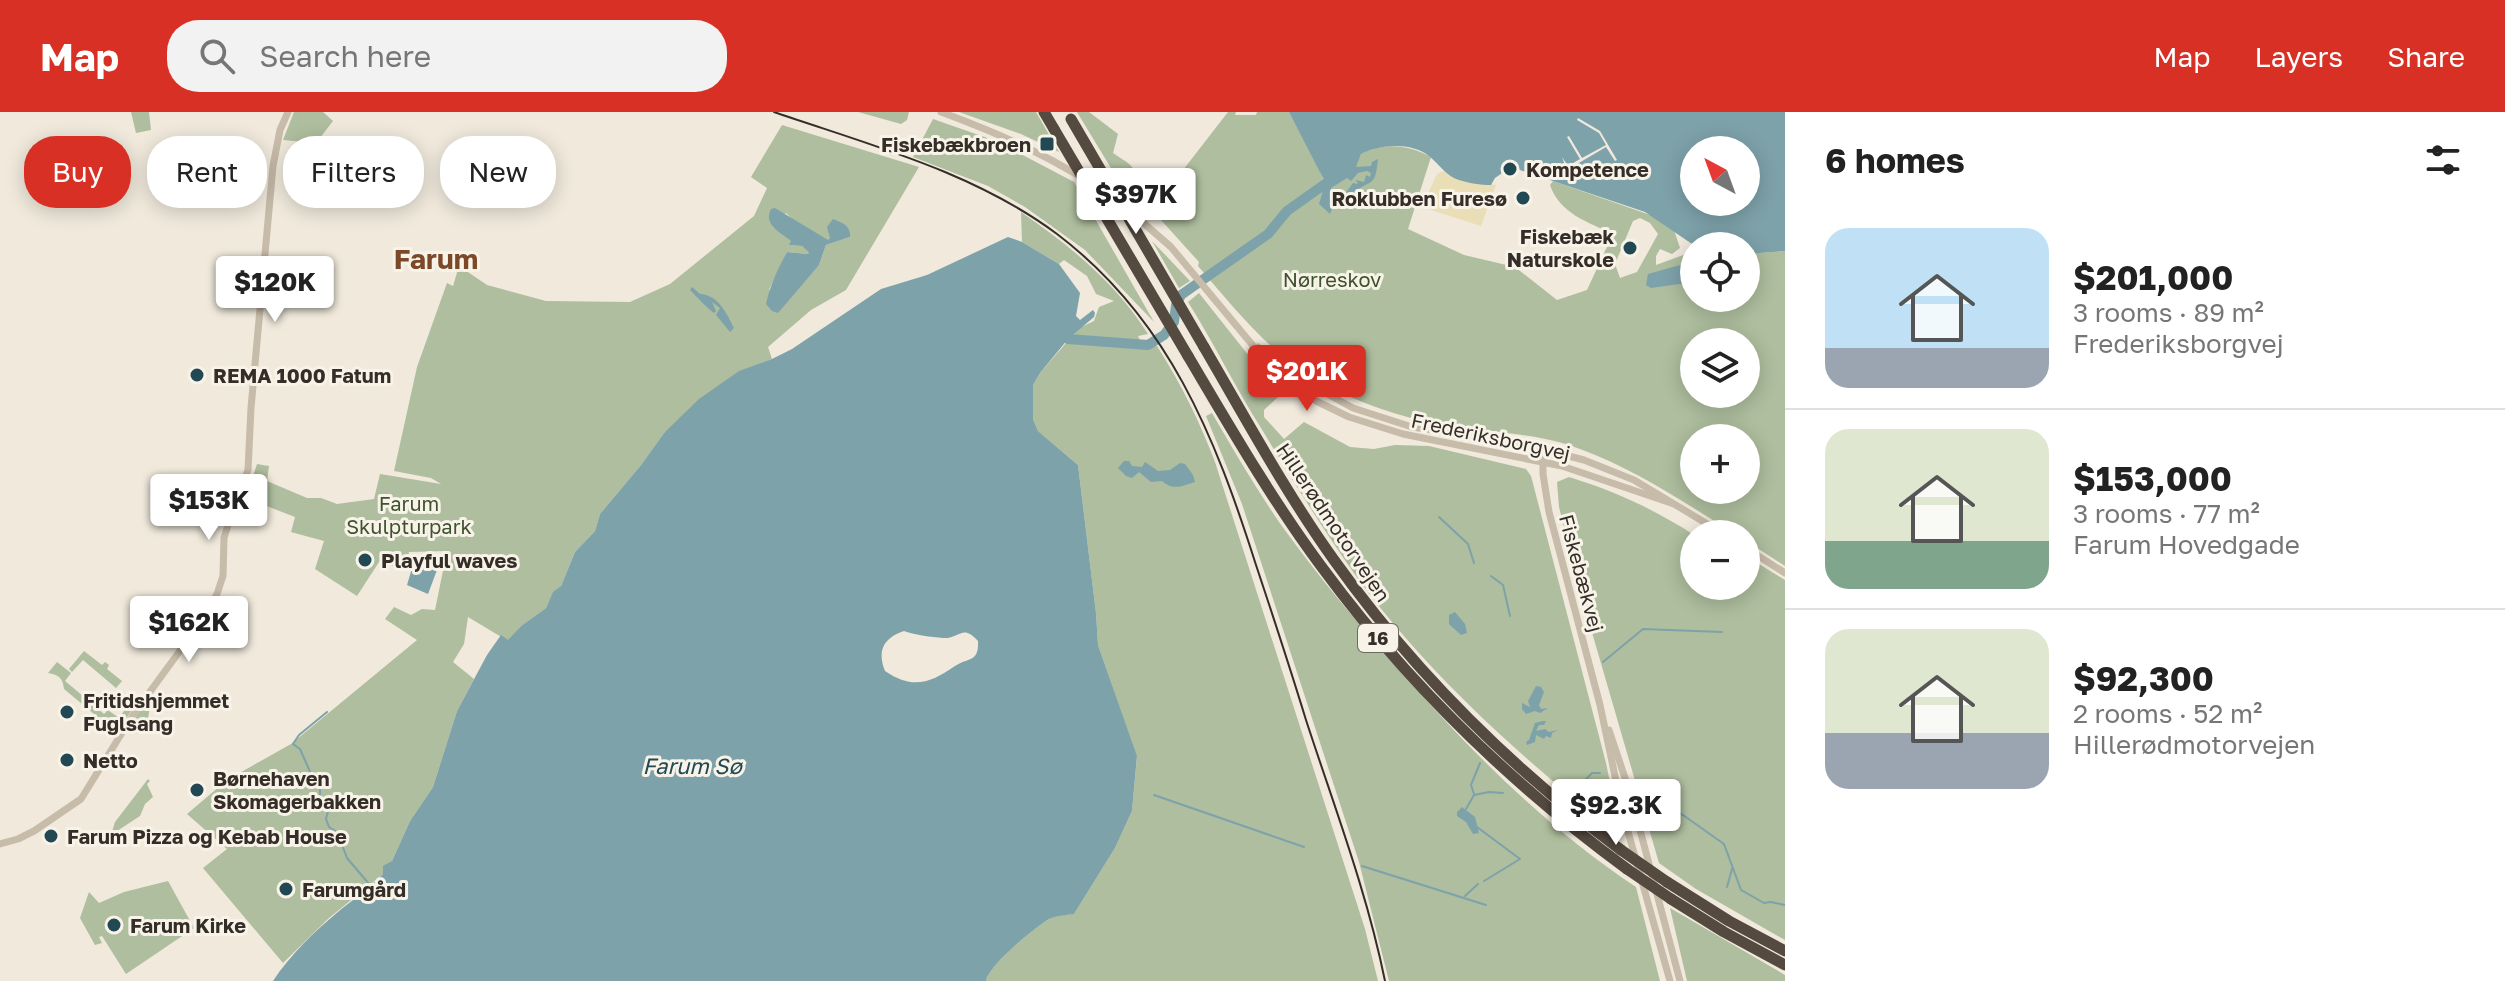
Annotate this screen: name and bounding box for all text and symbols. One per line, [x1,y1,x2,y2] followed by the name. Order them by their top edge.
[167,20,727,92] search box
[40,34,119,79] text: Map
[195,34,239,78] icon: search
[259,38,431,74] text: Search here
[2153,40,2211,73] text: Map
[2255,40,2343,73] text: Layers
[2387,40,2465,73] text: Share
[881,132,1031,156] place label: Fiskebækbroen
[1038,135,1056,153] marker: Fiskebækbroen
[24,136,131,208] chip: Buy
[147,136,267,208] chip: Rent
[283,136,424,208] chip: Filters
[440,136,556,208] chip: New
[1680,136,1760,216] north arrow
[1680,136,1760,600] map controls
[2421,138,2465,182] icon: filters
[1825,140,1965,180] text: 6 homes
[1526,157,1649,181] place label: Kompetence
[1501,160,1519,178] marker: Kompetence
[1080,168,1192,236] pin: $397K
[1095,178,1177,209] text: $397K
[1331,186,1507,210] place label: Roklubben Furesø
[1514,189,1532,207] marker: Roklubben Furesø
[1507,224,1614,271] place label: Fiskebæk Naturskole
[1680,232,1760,312] button: locate
[1621,239,1639,257] marker: Fiskebæk Naturskole
[394,242,478,275] district label: Farum
[219,256,331,324] pin: $120K
[2073,257,2233,297] text: $201,000
[1889,260,1985,356] icon: home
[234,266,316,297] text: $120K
[1283,267,1381,291] park label: Nørreskov
[2073,297,2264,328] text: 3 rooms · 89 m²
[1680,328,1760,408] button: layers
[2073,328,2284,359] text: Frederiksborgvej
[1251,345,1363,413] pin: $201K
[1266,355,1348,386] text: $201K
[213,363,391,387] place label: REMA 1000 Fatum
[188,366,206,384] marker: REMA 1000 Fatum
[1409,407,1573,465] street label: Frederiksborgvej
[1680,424,1760,504] button: +
[1272,438,1396,606] street label: Hillerødmotorvejen
[2073,458,2232,498] text: $153,000
[1889,461,1985,557] icon: home
[153,474,265,542] pin: $153K
[168,484,250,515] text: $153K
[346,491,472,538] park label: Farum Skulpturpark
[2073,498,2260,529] text: 3 rooms · 77 m²
[1555,512,1609,634] street label: Fiskebækvej
[1680,520,1760,600] button: −
[2073,529,2300,560] text: Farum Hovedgade
[381,548,517,572] place label: Playful waves
[356,551,374,569] marker: Playful waves
[133,596,245,664] pin: $162K
[148,606,230,637] text: $162K
[1358,624,1398,652] road number: 16
[2073,658,2214,698] text: $92,300
[1889,661,1985,757] icon: home
[83,688,229,735] place label: Fritidshjemmet Fuglsang
[2073,698,2262,729] text: 2 rooms · 52 m²
[58,703,76,721] marker: Fritidshjemmet Fuglsang
[2073,729,2315,760] text: Hillerødmotorvejen
[83,748,138,772] place label: Netto
[58,751,76,769] marker: Netto
[642,752,743,779] water label: Farum Sø
[213,766,381,813] place label: Børnehaven Skomagerbakken
[1551,779,1681,847] pin: $92.3K
[188,781,206,799] marker: Børnehaven Skomagerbakken
[1570,789,1662,820] text: $92.3K
[67,824,347,848] place label: Farum Pizza og Kebab House
[42,827,60,845] marker: Farum Pizza og Kebab House
[302,877,406,901] place label: Farumgård
[277,880,295,898] marker: Farumgård
[130,913,246,937] place label: Farum Kirke
[105,916,123,934] marker: Farum Kirke

